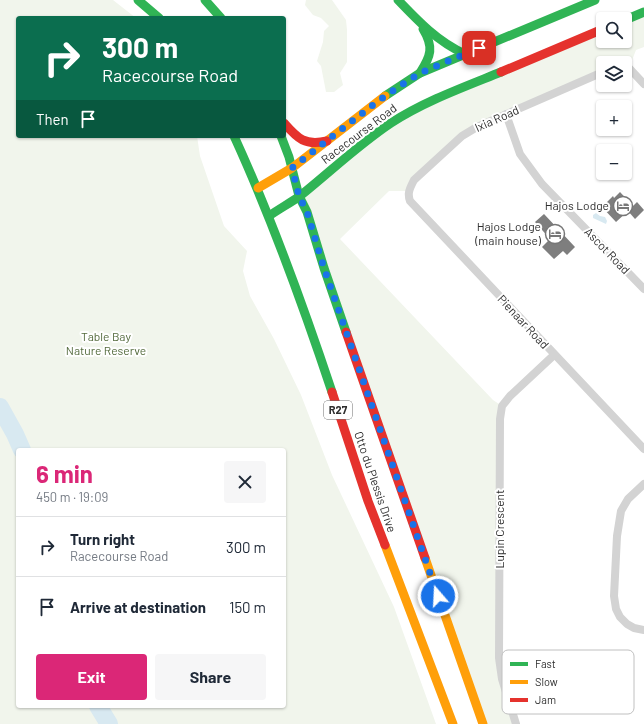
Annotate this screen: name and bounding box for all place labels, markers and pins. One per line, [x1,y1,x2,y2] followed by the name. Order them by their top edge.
[462,31,496,65] pin
[612,195,634,217] hotel icon: Hajos Lodge
[545,198,609,212] place label: Hajos Lodge
[474,219,542,247] place label: Hajos Lodge (main house)
[544,223,566,245] hotel icon: Hajos Lodge (main house)

